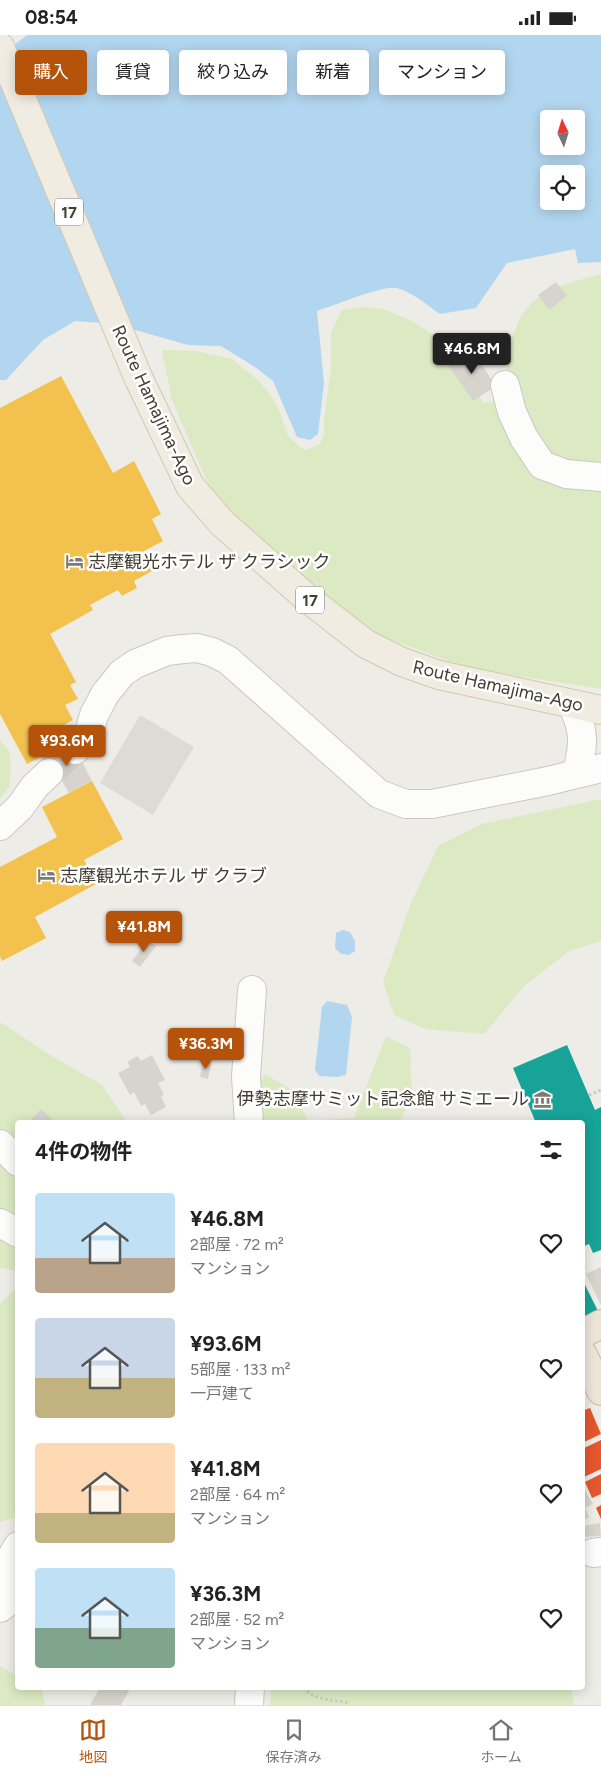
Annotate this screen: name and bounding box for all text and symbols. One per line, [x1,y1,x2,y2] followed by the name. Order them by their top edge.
[25,6,78,29] text: 08:54
[15,50,87,95] chip: 購入
[97,50,169,95] chip: 賃貸
[179,50,287,95] chip: 絞り込み
[297,50,369,95] chip: 新着
[379,50,505,95] chip: マンション
[540,110,585,155] north arrow
[540,110,585,210] map controls
[540,165,585,210] button: locate
[55,198,83,225] road number: 17
[107,321,201,489] street label: Route Hamajima-Ago
[431,333,513,375] pin: ¥46.8M
[444,339,500,358] text: ¥46.8M
[88,551,331,573] place label: 志摩観光ホテル ザ クラシック
[64,552,84,572] hotel icon: 志摩観光ホテル ザ クラシック
[296,587,324,613] road number: 17
[411,656,585,716] street label: Route Hamajima-Ago
[26,725,108,767] pin: ¥93.6M
[40,731,94,750] text: ¥93.6M
[60,865,267,887] place label: 志摩観光ホテル ザ クラブ
[36,866,56,886] hotel icon: 志摩観光ホテル ザ クラブ
[103,911,185,953] pin: ¥41.8M
[117,917,171,936] text: ¥41.8M
[165,1027,247,1070] pin: ¥36.3M
[179,1034,233,1053] text: ¥36.3M
[237,1088,529,1110] place label: 伊勢志摩サミット記念館 サミエール
[533,1089,553,1109] museum icon: 伊勢志摩サミット記念館 サミエール
[537,1136,565,1164] icon: filters
[35,1139,132,1164] text: 4件の物件
[190,1206,264,1231] text: ¥46.8M
[75,1213,135,1273] icon: home
[537,1229,565,1257] icon: heart
[190,1235,284,1254] text: 2部屋 · 72 m²
[190,1259,270,1278] text: マンション
[190,1331,262,1356] text: ¥93.6M
[75,1338,135,1398] icon: home
[537,1354,565,1382] icon: heart
[190,1360,291,1379] text: 5部屋 · 133 m²
[190,1384,254,1403] text: 一戸建て
[190,1456,261,1481] text: ¥41.8M
[75,1463,135,1523] icon: home
[537,1479,565,1507] icon: heart
[190,1485,285,1504] text: 2部屋 · 64 m²
[190,1509,270,1528] text: マンション
[190,1581,261,1606] text: ¥36.3M
[75,1588,135,1648] icon: home
[537,1604,565,1632] icon: heart
[190,1610,284,1629] text: 2部屋 · 52 m²
[190,1634,270,1653] text: マンション
[79,1716,107,1766] tab: 地図
[266,1716,322,1766] tab: 保存済み
[480,1716,522,1766] tab: ホーム

